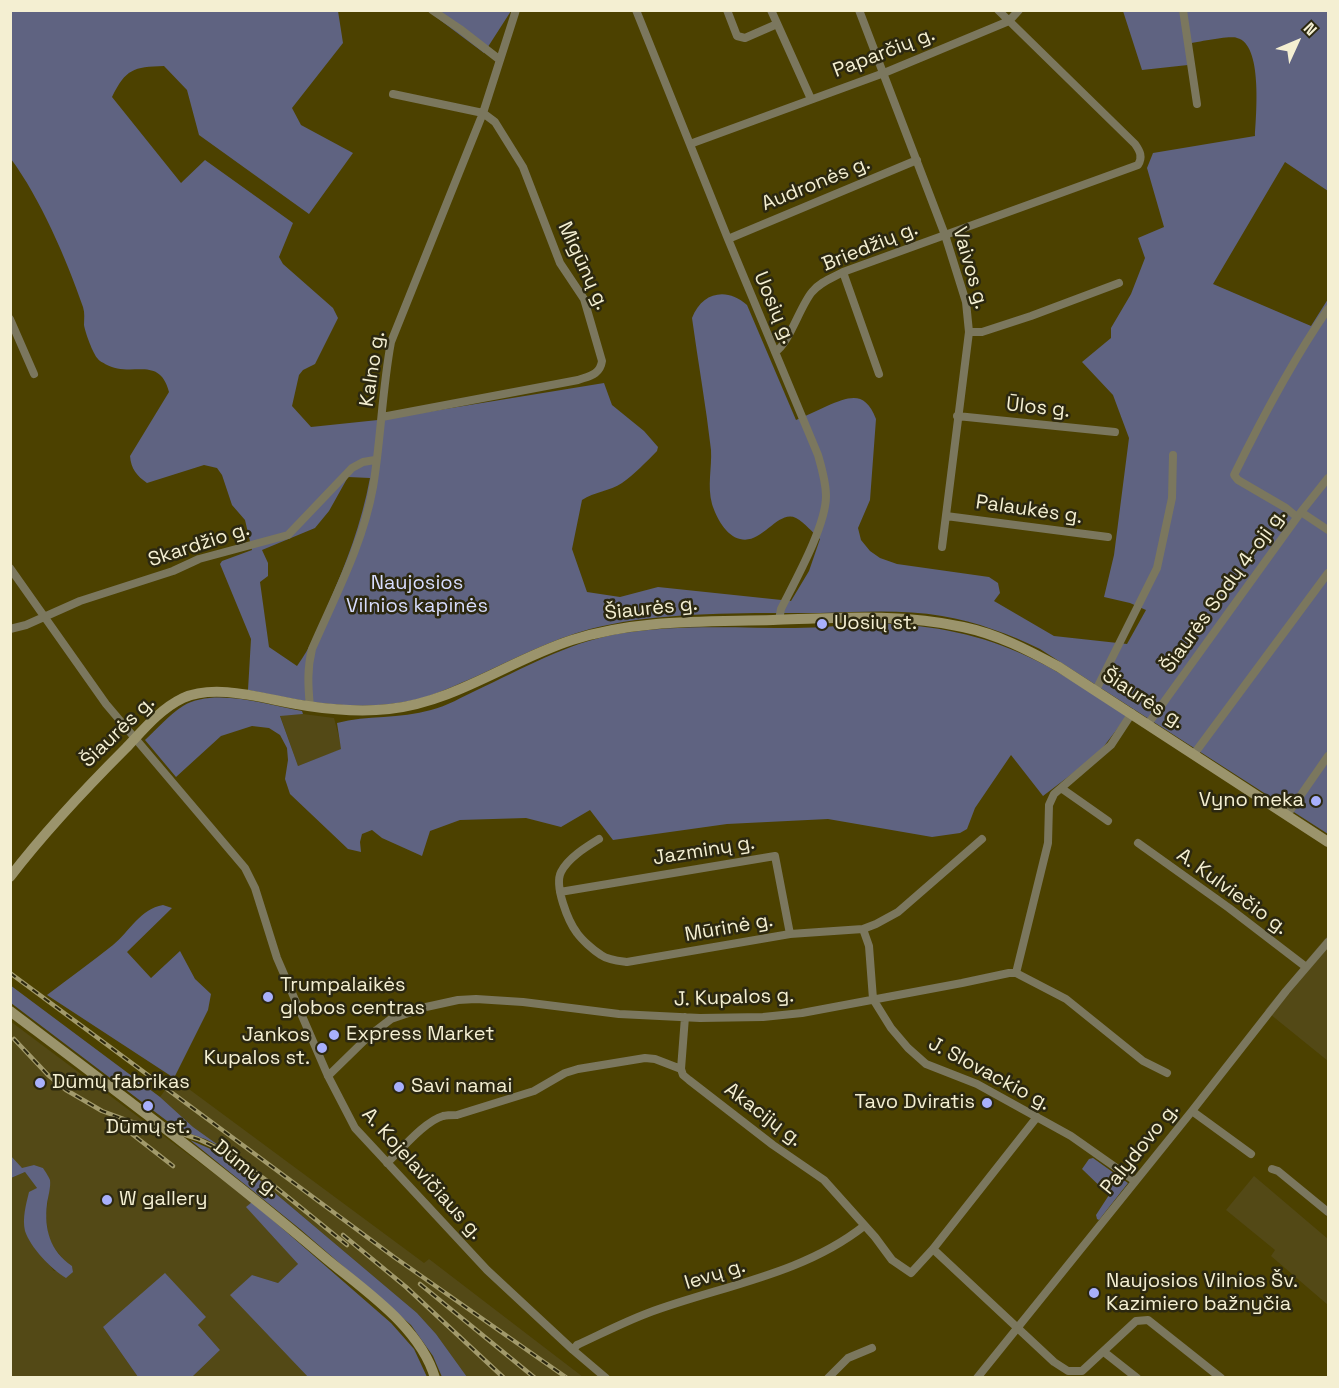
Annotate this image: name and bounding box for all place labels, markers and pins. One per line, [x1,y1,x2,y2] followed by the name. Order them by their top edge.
[834,612,917,636] place label: Uosių st.
[815,617,829,631] marker: Uosių st.
[1199,789,1304,813] place label: Vyno meka
[1309,794,1323,808] marker: Vyno meka
[280,974,425,1021] place label: Trumpalaikės globos centras
[261,990,275,1004] marker: Trumpalaikės globos centras
[346,1023,494,1047] place label: Express Market
[204,1024,310,1071] place label: Jankos Kupalos st.
[327,1028,341,1042] marker: Express Market
[315,1041,329,1055] marker: Jankos Kupalos st.
[52,1071,190,1095] place label: Dūmų fabrikas
[411,1075,512,1099] place label: Savi namai
[33,1076,47,1090] marker: Dūmų fabrikas
[392,1080,406,1094] marker: Savi namai
[855,1091,975,1115] place label: Tavo Dviratis
[980,1096,994,1110] marker: Tavo Dviratis
[141,1099,155,1113] marker: Dūmų st.
[106,1116,190,1140] place label: Dūmų st.
[119,1188,207,1212] place label: W gallery
[100,1193,114,1207] marker: W gallery
[1106,1270,1298,1317] place label: Naujosios Vilnios Šv. Kazimiero bažnyčia
[1087,1286,1101,1300] marker: Naujosios Vilnios Šv. Kazimiero bažnyčia

